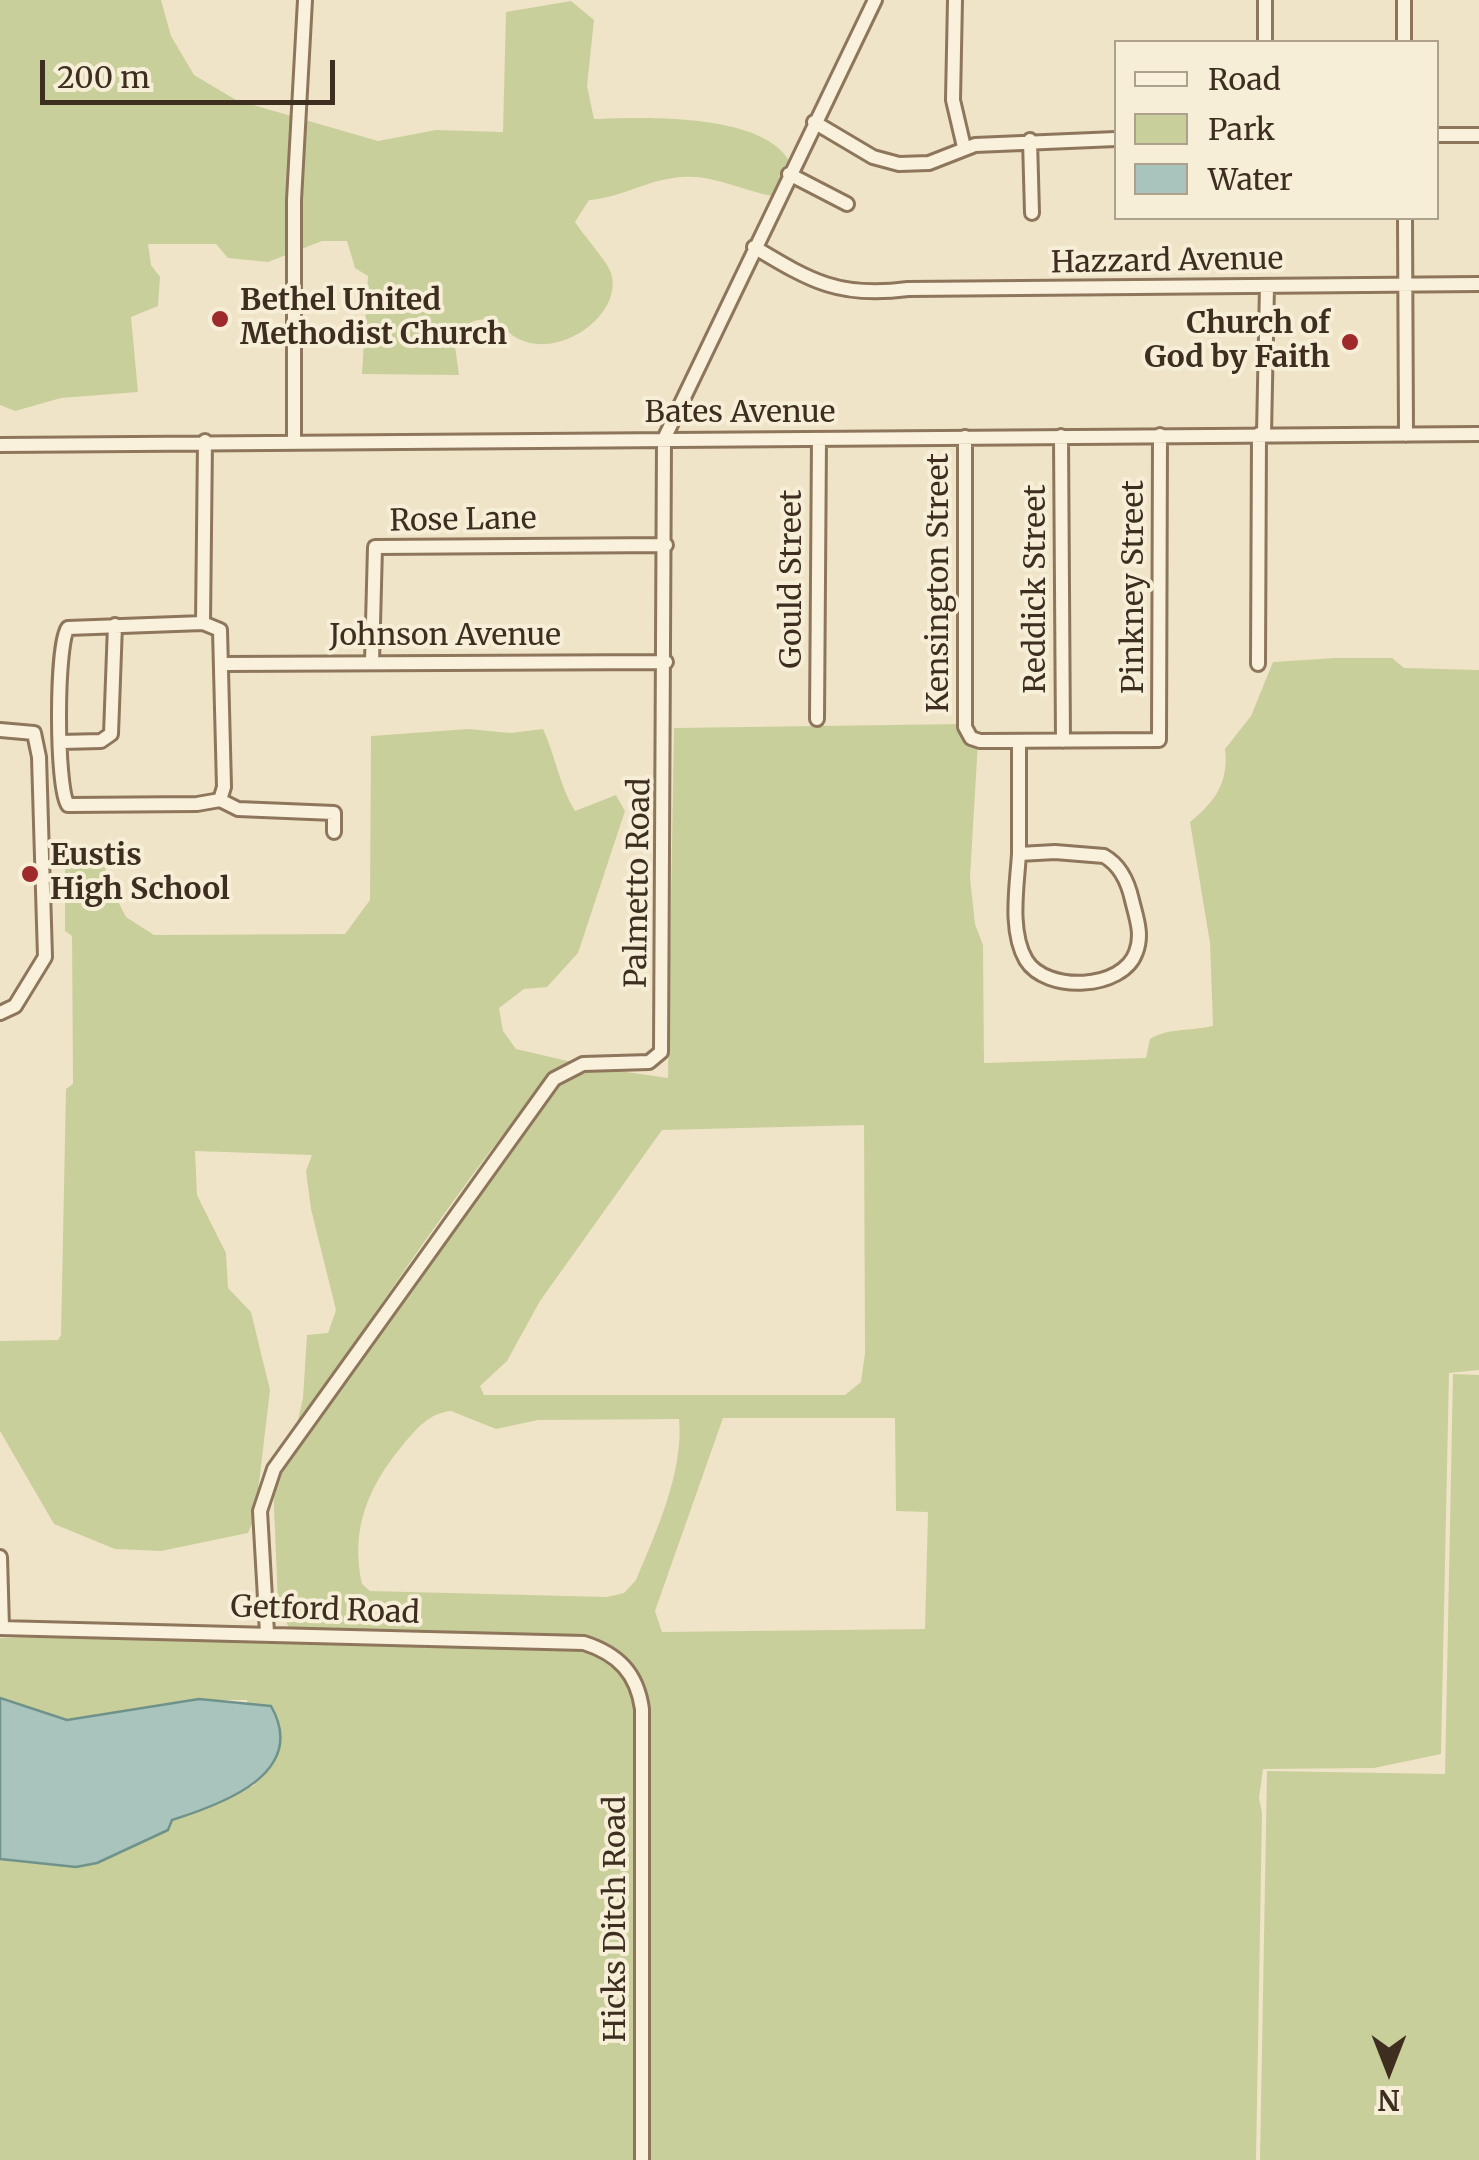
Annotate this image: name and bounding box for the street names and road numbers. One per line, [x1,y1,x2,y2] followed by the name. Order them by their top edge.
[1050,242,1284,282] street label: Hazzard Avenue
[645,396,835,432] street label: Bates Avenue
[922,453,958,713] street label: Kensington Street
[1117,480,1153,694] street label: Pinkney Street
[1019,484,1055,694] street label: Reddick Street
[775,490,811,668] street label: Gould Street
[389,502,537,540] street label: Rose Lane
[329,619,561,655] street label: Johnson Avenue
[619,778,659,988] street label: Palmetto Road
[230,1590,420,1632] street label: Getford Road
[599,1796,635,2042] street label: Hicks Ditch Road

